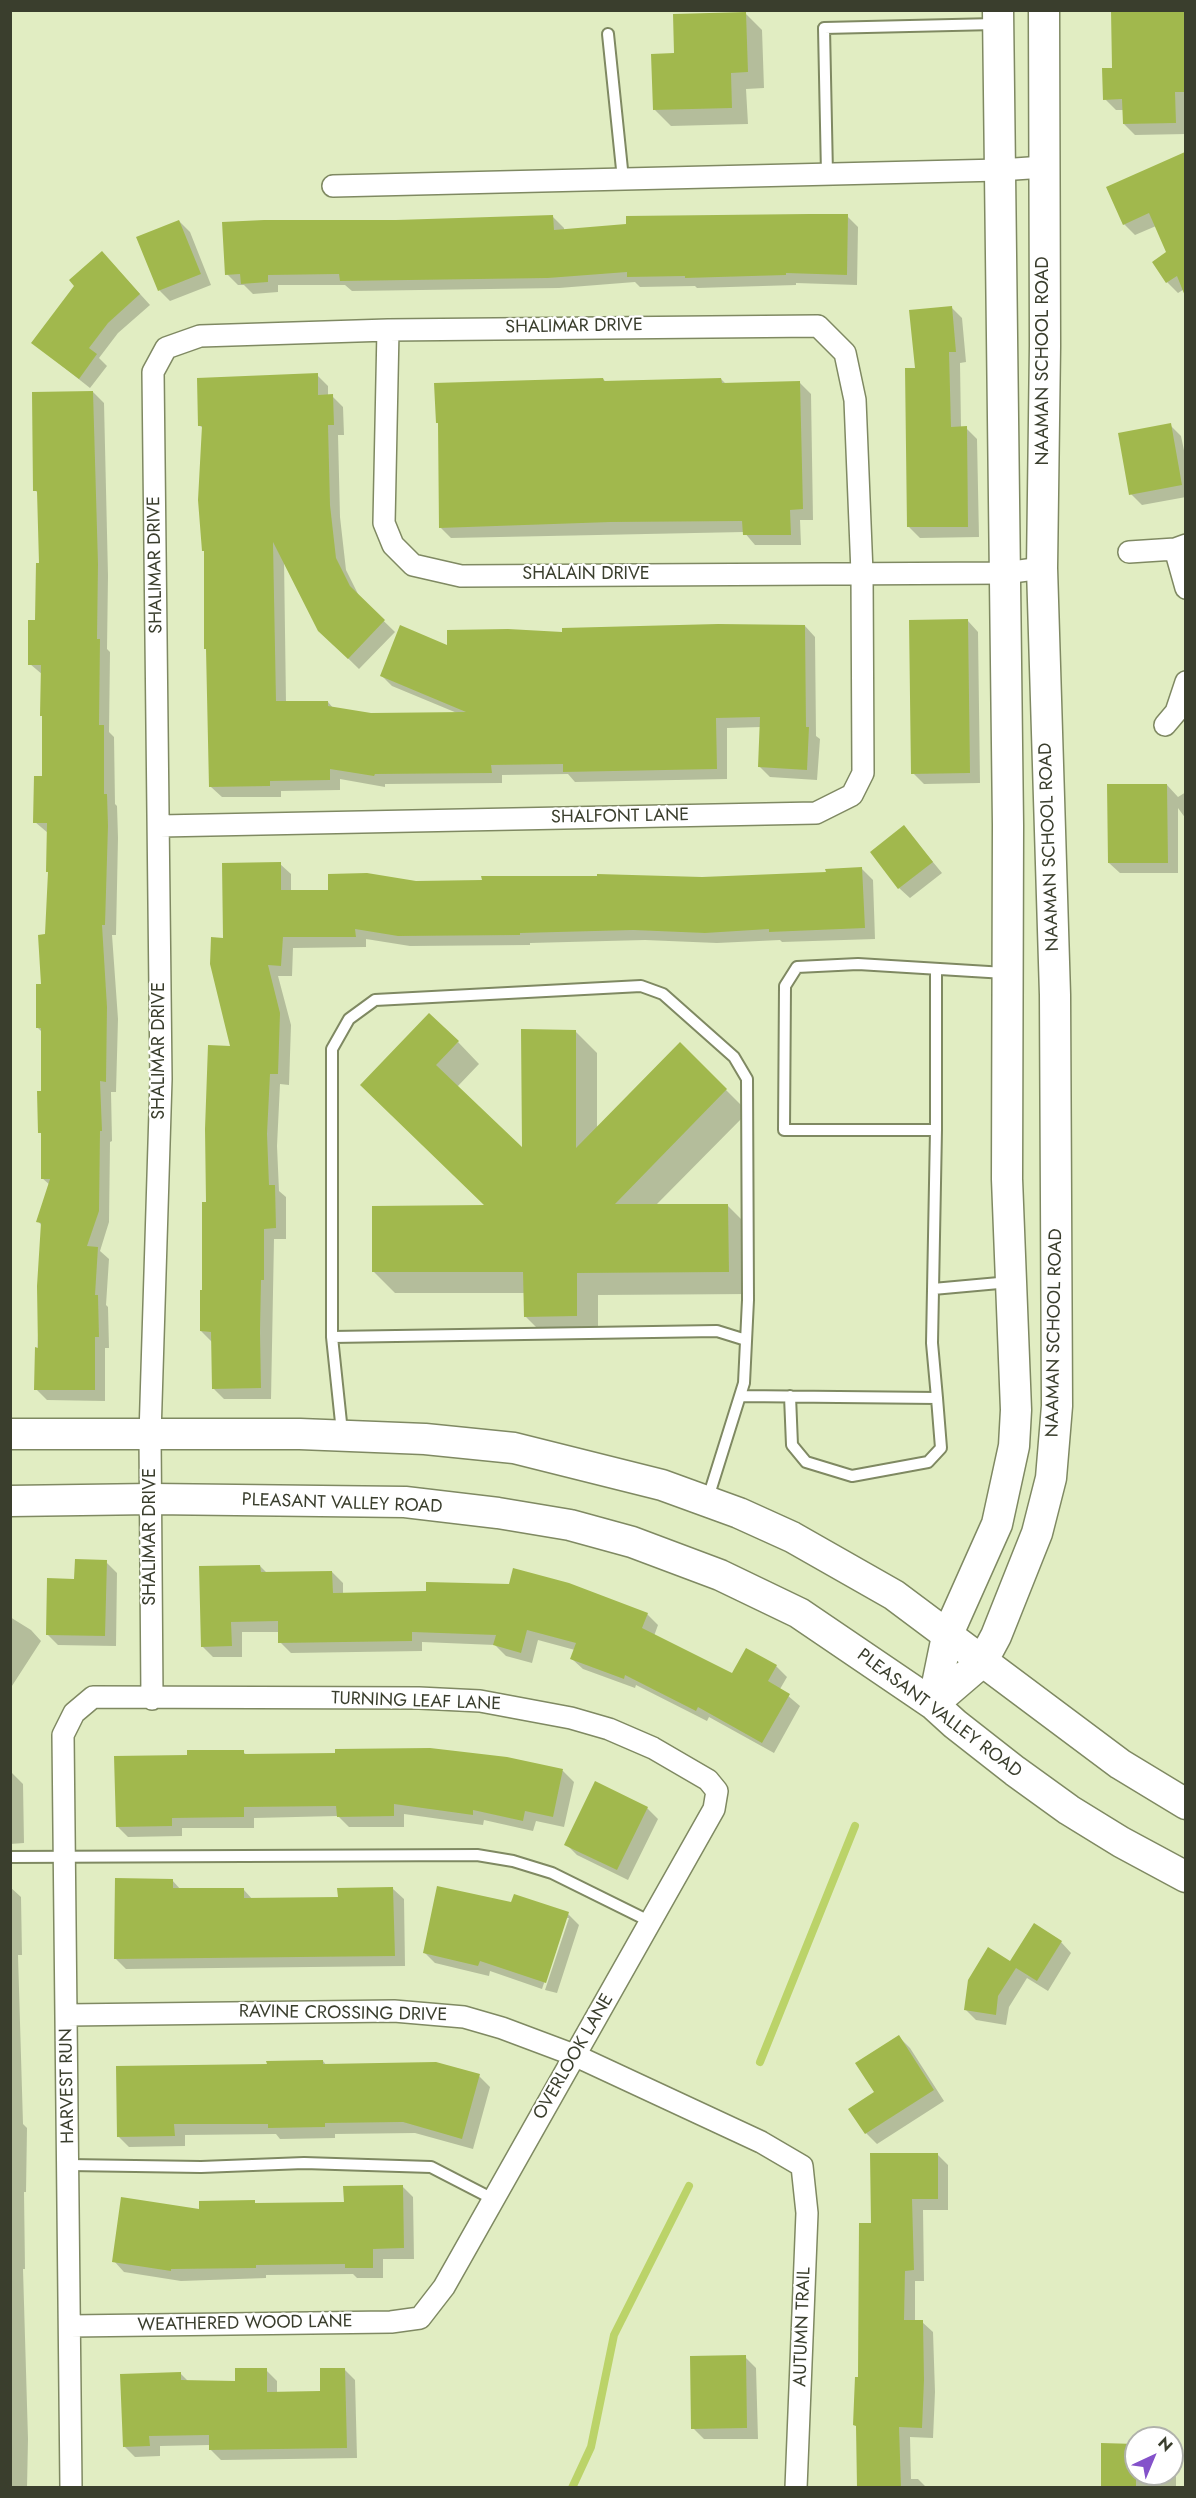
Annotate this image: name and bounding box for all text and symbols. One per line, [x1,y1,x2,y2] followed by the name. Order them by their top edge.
[1033,257,1055,465] street label: NAAMAN SCHOOL ROAD
[505,315,643,339] street label: SHALIMAR DRIVE
[144,496,168,634] street label: SHALIMAR DRIVE
[522,564,650,586] street label: SHALAIN DRIVE
[1036,742,1064,952] street label: NAAMAN SCHOOL ROAD
[551,805,689,829] street label: SHALFONT LANE
[149,982,171,1120] street label: SHALIMAR DRIVE
[1042,1228,1068,1438] street label: NAAMAN SCHOOL ROAD
[140,1468,162,1606] street label: SHALIMAR DRIVE
[241,1490,443,1518] street label: PLEASANT VALLEY ROAD
[852,1645,1026,1783] street label: PLEASANT VALLEY ROAD
[331,1688,501,1716] street label: TURNING LEAF LANE
[529,1990,619,2124] street label: OVERLOOK LANE
[239,2001,447,2027] street label: RAVINE CROSSING DRIVE
[56,2028,80,2144] street label: HARVEST RUN
[790,2267,816,2387] street label: AUTUMN TRAIL
[137,2311,353,2337] street label: WEATHERED WOOD LANE
[1124,2426,1184,2486] north arrow
[1153,2431,1178,2457] text: N

